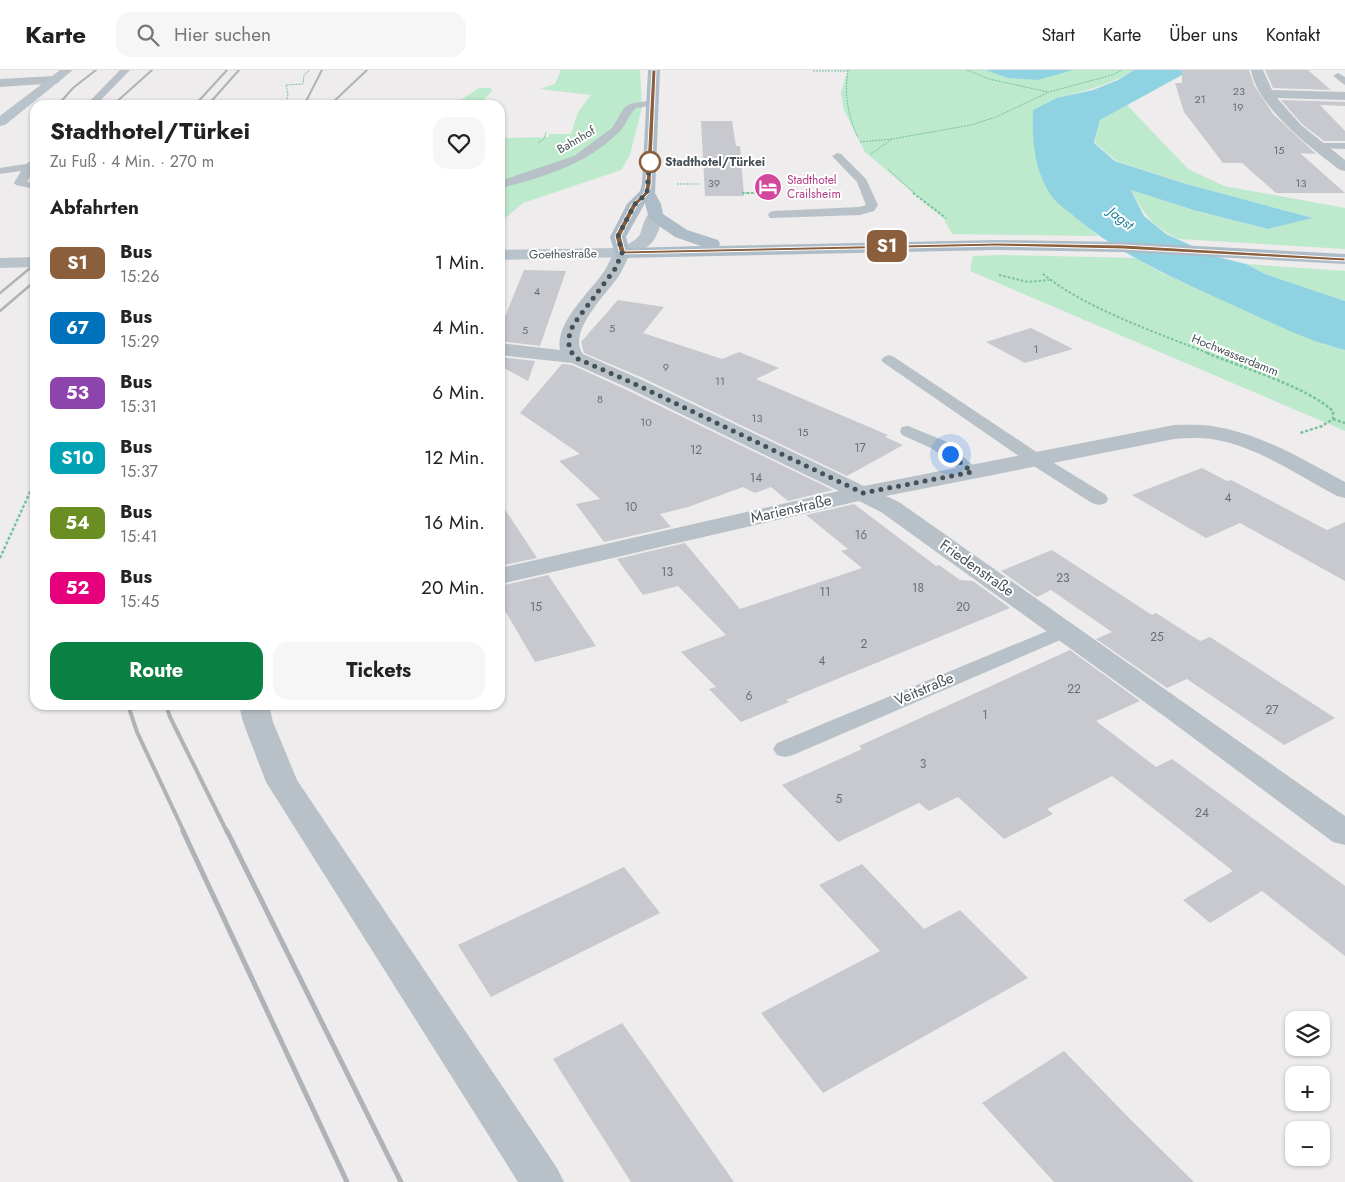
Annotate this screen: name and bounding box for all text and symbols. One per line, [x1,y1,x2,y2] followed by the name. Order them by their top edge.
[116,12,466,57] search box
[25,17,86,52] text: Karte
[134,21,162,49] icon: search
[174,21,271,48] text: Hier suchen
[1041,22,1075,48] text: Start
[1103,22,1141,48] text: Karte
[1169,22,1238,48] text: Über uns
[1266,22,1320,48] text: Kontakt
[1233,83,1245,99] house number: 23
[1194,91,1206,107] house number: 21
[1232,99,1244,115] house number: 19
[50,113,250,148] text: Stadthotel/Türkei
[433,117,485,169] button: heart
[554,122,599,158] street label: Bahnhof
[1273,142,1285,158] house number: 15
[50,150,214,173] text: Zu Fuß · 4 Min. · 270 m
[639,151,661,173] marker: Stadthotel/Türkei
[665,153,765,171] place label: Stadthotel/Türkei
[787,171,841,203] place label: Stadthotel Crailsheim
[753,172,783,202] hotel icon: Stadthotel Crailsheim
[708,175,720,191] house number: 39
[1296,175,1306,191] house number: 13
[50,194,139,221] text: Abfahrten
[1102,200,1139,235] water label: Jagst
[864,230,910,262] line badge: S1
[877,233,897,259] text: S1
[120,238,152,265] text: Bus
[529,244,597,264] street label: Goethestraße
[435,249,485,276] text: 1 Min.
[67,250,88,276] text: S1
[120,265,159,288] text: 15:26
[534,283,541,299] house number: 4
[120,303,152,330] text: Bus
[432,314,485,341] text: 4 Min.
[66,315,89,341] text: 67
[609,320,615,336] house number: 5
[522,322,528,338] house number: 5
[1189,329,1281,381] street label: Hochwasserdamm
[120,330,159,353] text: 15:29
[1034,341,1038,357] house number: 1
[663,359,669,375] house number: 9
[120,368,152,395] text: Bus
[715,373,725,389] house number: 11
[432,379,485,406] text: 6 Min.
[66,380,89,406] text: 53
[597,391,603,407] house number: 8
[120,395,157,418] text: 15:31
[752,410,762,426] house number: 13
[640,414,652,430] house number: 10
[797,424,809,440] house number: 15
[120,433,152,460] text: Bus
[854,439,867,457] house number: 17
[690,441,702,459] house number: 12
[938,442,963,467] your location
[424,444,485,471] text: 12 Min.
[61,445,94,471] text: S10
[120,460,158,483] text: 15:37
[750,469,762,487] house number: 14
[748,489,834,529] street label: Marienstraße
[1225,489,1232,507] house number: 4
[120,498,152,525] text: Bus
[625,498,637,516] house number: 10
[424,509,485,536] text: 16 Min.
[65,510,90,536] text: 54
[120,525,158,548] text: 15:41
[855,526,867,544] house number: 16
[935,534,1019,602] street label: Friedenstraße
[120,563,152,590] text: Bus
[661,563,673,581] house number: 13
[1056,569,1070,587] house number: 23
[421,574,485,601] text: 20 Min.
[66,575,89,601] text: 52
[912,579,924,597] house number: 18
[820,583,830,601] house number: 11
[120,590,159,613] text: 15:45
[530,598,542,616] house number: 15
[956,598,970,616] house number: 20
[1150,628,1164,646] house number: 25
[861,635,868,653] house number: 2
[50,642,263,700] button: Route
[273,642,485,700] button: Tickets
[819,652,826,670] house number: 4
[891,667,957,711] street label: Veitstraße
[1067,680,1081,698] house number: 22
[746,687,753,705] house number: 6
[1265,701,1279,719] house number: 27
[982,706,988,724] house number: 1
[920,755,927,773] house number: 3
[836,790,843,808] house number: 5
[1195,804,1209,822] house number: 24
[1285,1011,1330,1166] map controls
[1285,1011,1330,1056] button: layers
[1285,1066,1330,1111] button: +
[1285,1121,1330,1166] button: −

